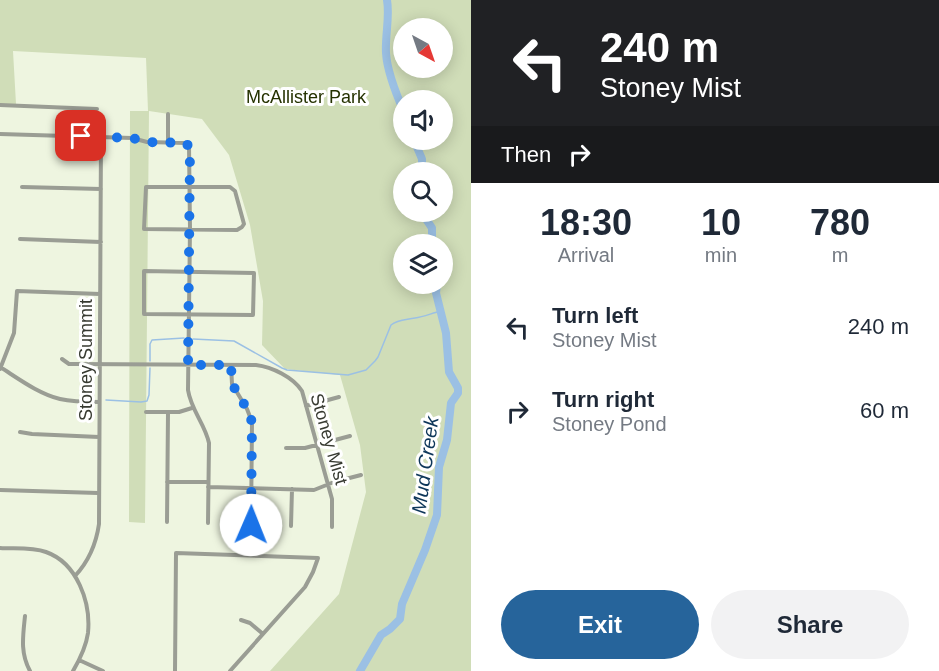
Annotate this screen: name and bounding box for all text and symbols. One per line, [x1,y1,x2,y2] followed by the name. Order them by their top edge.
[393,18,453,78] north arrow
[393,18,453,294] map controls
[501,24,579,102] icon: left
[600,24,719,71] text: 240 m
[600,73,741,103] text: Stoney Mist
[246,87,367,107] park label: McAllister Park
[393,90,453,150] button: sound
[55,110,106,161] pin
[64,119,97,152] icon: arrive
[563,138,596,171] icon: right
[501,142,551,167] text: Then
[393,162,453,222] button: search
[540,202,632,243] text: 18:30
[701,202,741,243] text: 10
[810,202,870,243] text: 780
[393,234,453,294] button: layers
[558,244,614,266] text: Arrival
[705,244,737,266] text: min
[832,244,848,266] text: m
[76,299,96,421] street label: Stoney Summit
[552,303,638,328] text: Turn left
[501,311,534,344] icon: left
[848,314,909,339] text: 240 m
[552,329,656,351] text: Stoney Mist
[552,387,654,412] text: Turn right
[306,391,352,487] street label: Stoney Mist
[501,395,534,428] icon: right
[860,398,909,423] text: 60 m
[552,413,667,435] text: Stoney Pond
[407,414,443,515] water label: Mud Creek
[219,493,283,557] position arrow
[501,590,699,659] button: Exit
[711,590,909,659] button: Share

